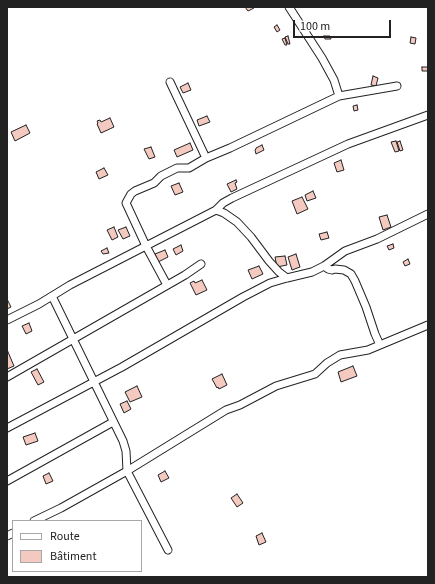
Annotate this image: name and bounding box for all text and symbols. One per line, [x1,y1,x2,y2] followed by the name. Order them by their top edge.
[295,12,393,38] scale bar
[300,18,330,35] text: 100 m
[12,520,142,572] legend
[50,528,80,545] text: Route
[50,548,96,565] text: Bâtiment

